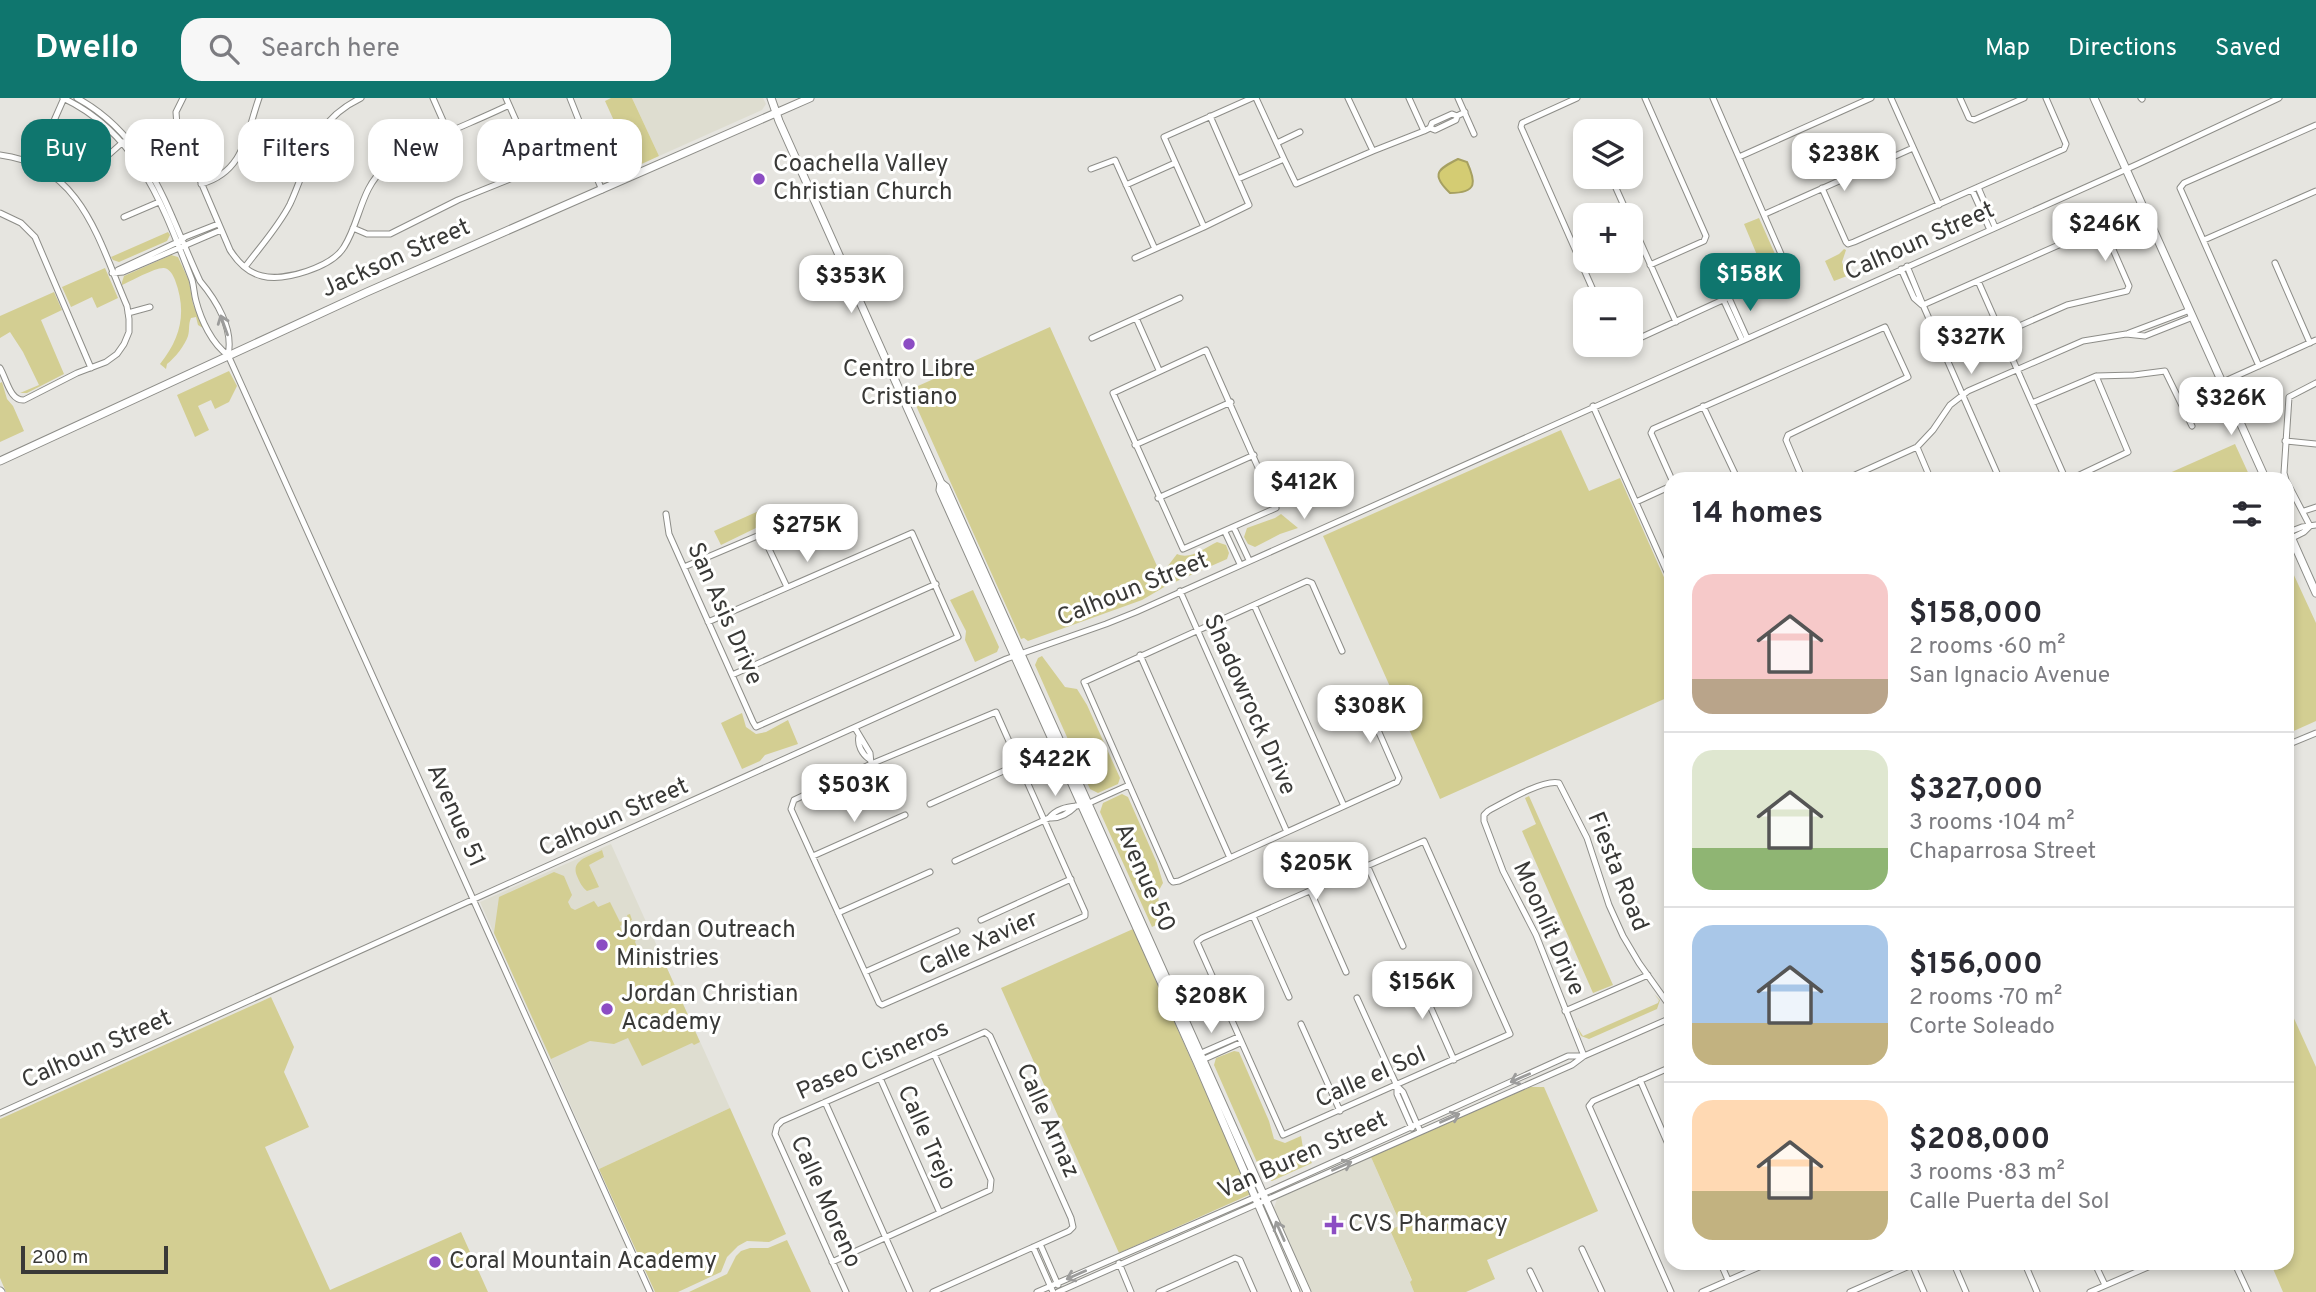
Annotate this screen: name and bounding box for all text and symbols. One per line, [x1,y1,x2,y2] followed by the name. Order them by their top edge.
[181,18,671,81] search box
[35,28,139,70] text: Dwello
[205,30,243,68] icon: search
[261,33,400,66] text: Search here
[1985,34,2030,64] text: Map
[2068,34,2177,64] text: Directions
[2215,34,2281,64] text: Saved
[21,119,111,182] chip: Buy
[125,119,224,182] chip: Rent
[238,119,354,182] chip: Filters
[368,119,463,182] chip: New
[477,119,642,182] chip: Apartment
[1573,119,1643,357] map controls
[1573,119,1643,189] button: layers
[1795,134,1893,193] pin: $238K
[1808,141,1880,170] text: $238K
[773,150,952,208] place label: Coachella Valley Christian Church
[751,171,767,187] marker: Coachella Valley Christian Church
[1841,196,1999,288] street label: Calhoun Street
[1573,203,1643,273] button: +
[2056,204,2154,263] pin: $246K
[2068,211,2142,240] text: $246K
[317,213,475,305] street label: Jackson Street
[1701,254,1799,313] pin: $158K
[802,256,900,315] pin: $353K
[1716,261,1784,290] text: $158K
[815,263,887,292] text: $353K
[1573,287,1643,357] button: −
[217,314,230,336] one-way arrow
[1922,316,2020,376] pin: $327K
[1936,324,2006,353] text: $327K
[901,336,917,352] marker: Centro Libre Cristiano
[843,355,975,413] place label: Centro Libre Cristiano
[2182,378,2280,437] pin: $326K
[2195,385,2267,414] text: $326K
[1255,462,1353,521] pin: $412K
[1270,469,1338,498] text: $412K
[2228,495,2266,533] icon: filters
[1692,496,1823,533] text: 14 homes
[758,504,856,564] pin: $275K
[772,512,842,541] text: $275K
[679,538,769,690] street label: San Asis Drive
[1053,546,1213,634] street label: Calhoun Street
[1909,596,2042,633] text: $158,000
[1748,602,1832,686] icon: home
[1196,610,1302,800] street label: Shadowrock Drive
[1909,633,2066,662] text: 2 rooms · 60 m²
[1909,662,2110,691] text: San Ignacio Avenue
[1321,686,1419,745] pin: $308K
[1333,693,1407,722] text: $308K
[1006,738,1104,798] pin: $422K
[1018,746,1092,775] text: $422K
[419,760,491,872] street label: Avenue 51
[805,764,903,824] pin: $503K
[535,772,693,864] street label: Calhoun Street
[818,772,891,801] text: $503K
[1909,772,2043,809] text: $327,000
[1748,778,1832,862] icon: home
[1580,808,1654,936] street label: Fiesta Road
[1909,809,2074,838] text: 3 rooms · 104 m²
[1107,819,1181,937] street label: Avenue 50
[1909,838,2096,867] text: Chaparrosa Street
[1267,842,1365,902] pin: $205K
[1279,850,1353,879] text: $205K
[1505,857,1591,1001] street label: Moonlit Drive
[915,904,1043,984] street label: Calle Xavier
[616,916,796,974] place label: Jordan Outreach Ministries
[594,937,610,953] marker: Jordan Outreach Ministries
[1909,947,2043,984] text: $156,000
[1748,953,1832,1037] icon: home
[1373,962,1471,1021] pin: $156K
[1388,969,1456,998] text: $156K
[1162,976,1260,1035] pin: $208K
[621,980,799,1038] place label: Jordan Christian Academy
[1174,983,1248,1012] text: $208K
[1909,984,2062,1013] text: 2 rooms · 70 m²
[599,1001,615,1017] marker: Jordan Christian Academy
[18,1004,176,1096] street label: Calhoun Street
[1909,1013,2055,1042] text: Corte Soleado
[792,1014,954,1108] street label: Paseo Cisneros
[1311,1040,1431,1116] street label: Calle el Sol
[1008,1059,1086,1183] street label: Calle Arnaz
[1510,1072,1531,1085] one-way arrow
[890,1081,962,1195] street label: Calle Trejo
[1213,1105,1393,1207] street label: Van Buren Street
[1439,1111,1460,1124] one-way arrow
[1909,1122,2050,1159] text: $208,000
[1748,1128,1832,1212] icon: home
[783,1131,867,1273] street label: Calle Moreno
[1331,1159,1352,1172] one-way arrow
[1909,1159,2065,1188] text: 3 rooms · 83 m²
[1909,1188,2110,1217] text: Calle Puerta del Sol
[1348,1210,1508,1240] place label: CVS Pharmacy
[1326,1217,1342,1233] marker: CVS Pharmacy
[1273,1221,1286,1242] one-way arrow
[21,1243,168,1275] scale bar
[32,1246,88,1270] text: 200 m
[449,1247,717,1277] place label: Coral Mountain Academy
[427,1254,443,1270] marker: Coral Mountain Academy
[1066,1269,1088,1282] one-way arrow

